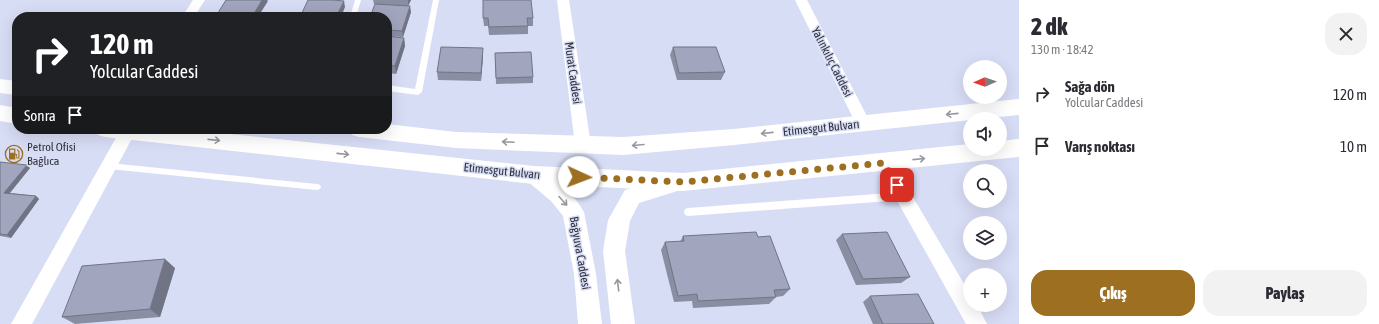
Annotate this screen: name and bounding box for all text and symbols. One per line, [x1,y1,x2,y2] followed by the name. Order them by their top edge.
[1031,13,1068,40] text: 2 dk
[1325,13,1367,55] button: close
[808,25,856,99] street label: Yalınkılıç Caddesi
[24,28,76,80] icon: right
[90,28,153,60] text: 120 m
[562,41,584,105] street label: Murat Caddesi
[1031,42,1094,57] text: 130 m · 18:42
[963,60,1007,104] north arrow
[963,60,1007,312] map controls
[90,61,198,82] text: Yolcular Caddesi
[1065,78,1115,95] text: Sağa dön
[1031,83,1053,105] icon: right
[1333,86,1367,103] text: 120 m
[1065,95,1143,110] text: Yolcular Caddesi
[64,104,86,126] icon: arrive
[24,107,56,124] text: Sonra
[946,111,959,118] one-way arrow
[963,112,1007,156] button: sound
[782,117,860,139] street label: Etimesgut Bulvarı
[761,130,774,137] one-way arrow
[1031,135,1053,157] icon: arrive
[207,136,220,144] one-way arrow
[1065,138,1135,155] text: Varış noktası
[1340,138,1367,155] text: 10 m
[502,139,515,146] one-way arrow
[27,140,76,168] place label: Petrol Ofisi Bağlıca
[632,141,645,148] one-way arrow
[4,144,24,164] fuel station icon: Petrol Ofisi Bağlıca
[336,150,349,157] one-way arrow
[912,155,925,163] one-way arrow
[558,156,600,198] position arrow
[463,160,541,182] street label: Etimesgut Bulvarı
[963,164,1007,208] button: search
[880,168,914,202] pin
[886,174,908,196] icon: arrive
[558,196,568,206] one-way arrow
[567,215,593,291] street label: Bağyuva Caddesi
[963,216,1007,260] button: layers
[963,268,1007,312] button: +
[1031,270,1195,316] button: Çıkış
[1203,270,1367,316] button: Paylaş
[614,279,622,292] one-way arrow

